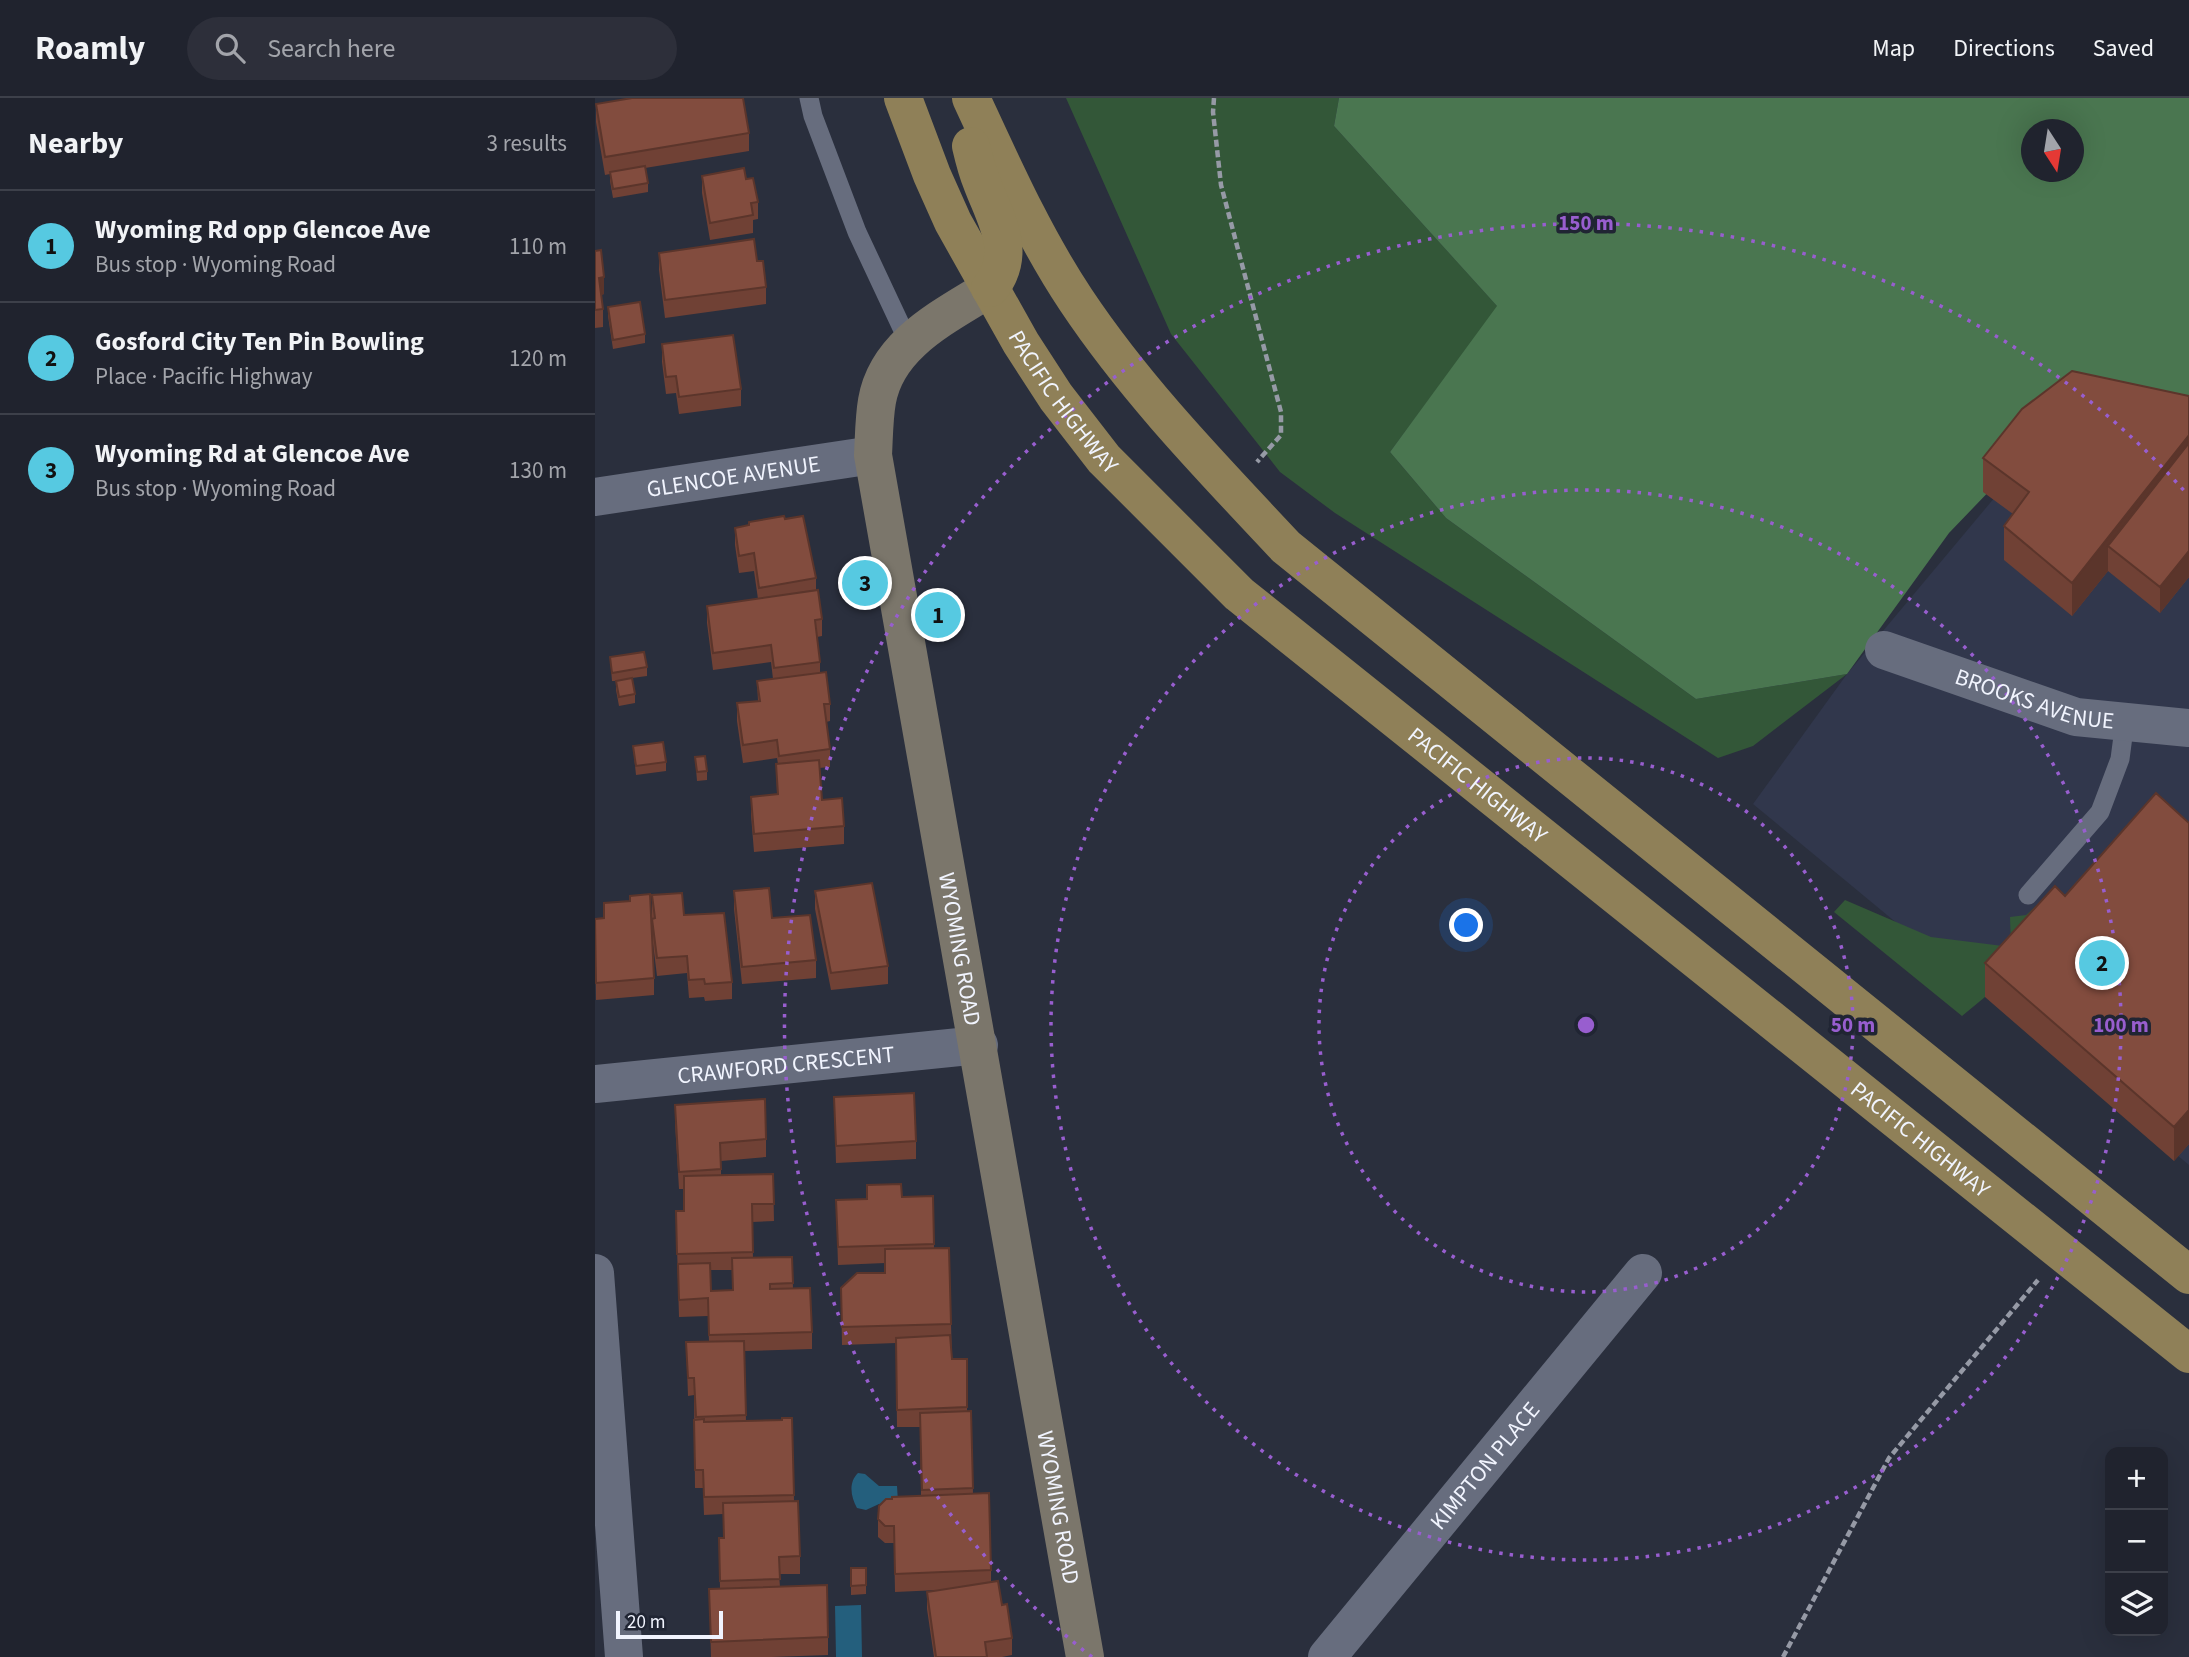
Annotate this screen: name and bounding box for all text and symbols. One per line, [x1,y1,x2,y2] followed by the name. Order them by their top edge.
[187,17,677,80] search box
[35,25,145,72] text: Roamly
[211,29,249,67] icon: search
[267,30,395,67] text: Search here
[1872,31,1915,66] text: Map
[1953,31,2055,66] text: Directions
[2093,31,2154,66] text: Saved
[2021,119,2084,182] north arrow
[28,122,123,165] text: Nearby
[487,127,567,160] text: 3 results
[1558,208,1614,238] text: 150 m
[95,211,431,248] text: Wyoming Rd opp Glencoe Ave
[45,230,57,263] text: 1
[509,230,567,263] text: 110 m
[95,248,336,281] text: Bus stop · Wyoming Road
[95,323,424,360] text: Gosford City Ten Pin Bowling
[1000,324,1126,481] street label: PACIFIC HIGHWAY
[45,342,57,375] text: 2
[509,342,567,375] text: 120 m
[95,360,312,393] text: Place · Pacific Highway
[95,435,410,472] text: Wyoming Rd at Glencoe Ave
[644,447,822,505] street label: GLENCOE AVENUE
[45,454,57,487] text: 3
[509,454,567,487] text: 130 m
[95,472,336,505] text: Bus stop · Wyoming Road
[842,557,888,609] pin: 3
[915,589,961,641] pin: 1
[1951,660,2116,737] street label: BROOKS AVENUE
[1401,719,1555,851] street label: PACIFIC HIGHWAY
[930,870,990,1028] street label: WYOMING ROAD
[1449,908,1483,942] your location
[2079,937,2125,989] pin: 2
[1831,1010,1875,1040] text: 50 m
[2093,1010,2149,1040] text: 100 m
[1574,1013,1598,1037] centre of rings
[676,1037,896,1092] street label: CRAWFORD CRESCENT
[1844,1073,1997,1205] street label: PACIFIC HIGHWAY
[1422,1394,1547,1537] street label: KIMPTON PLACE
[1029,1428,1088,1587] street label: WYOMING ROAD
[2105,1447,2168,1636] map controls
[2105,1447,2168,1510] button: +
[2105,1510,2168,1573] button: −
[2105,1573,2168,1636] button: layers
[616,1608,723,1640] scale bar
[627,1609,665,1636] text: 20 m

